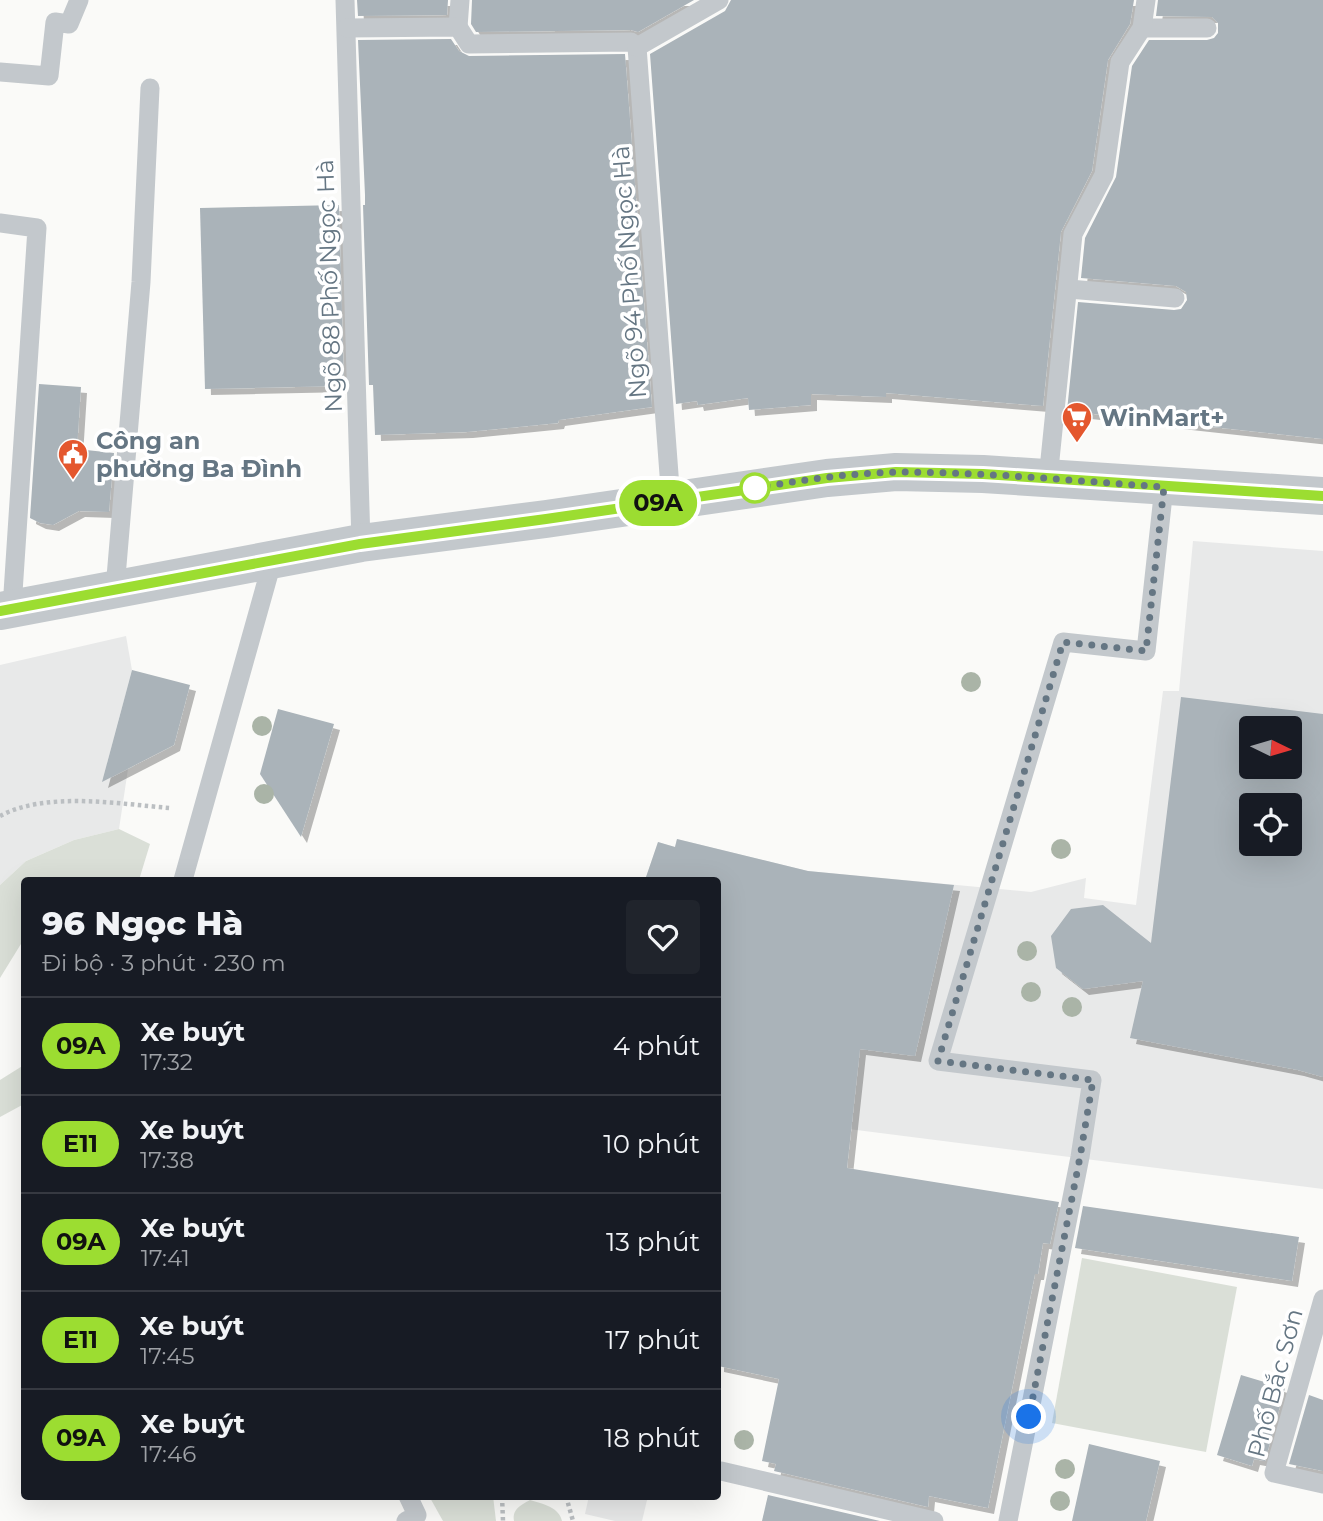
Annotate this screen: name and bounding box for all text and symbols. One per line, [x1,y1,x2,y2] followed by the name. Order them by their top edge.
[606,145,652,399] street label: Ngõ 94 Phố Ngọc Hà
[310,159,348,413] street label: Ngõ 88 Phố Ngọc Hà
[1060,400,1094,444] supermarket icon: WinMart+
[1100,403,1225,432] place label: WinMart+
[96,426,302,483] place label: Công an phường Ba Đình
[56,437,90,481] public building icon: Công an phường Ba Đình
[740,473,770,503] unlabelled marker
[618,480,698,526] line badge: 09A
[633,488,683,517] text: 09A
[1239,716,1302,779] north arrow
[1239,716,1302,856] map controls
[1239,793,1302,856] button: locate
[626,900,700,974] button: heart
[42,903,243,943] text: 96 Ngọc Hà
[42,949,286,977] text: Đi bộ · 3 phút · 230 m
[141,1016,245,1048] text: Xe buýt
[613,1030,700,1062] text: 4 phút
[56,1031,106,1060] text: 09A
[141,1048,193,1076] text: 17:32
[140,1114,244,1146] text: Xe buýt
[603,1128,700,1160] text: 10 phút
[63,1129,98,1158] text: E11
[140,1146,194,1174] text: 17:38
[141,1212,245,1244] text: Xe buýt
[606,1226,700,1258] text: 13 phút
[56,1227,106,1256] text: 09A
[141,1244,190,1272] text: 17:41
[1241,1305,1309,1461] street label: Phố Bắc Sơn
[140,1310,244,1342] text: Xe buýt
[605,1324,700,1356] text: 17 phút
[63,1325,98,1354] text: E11
[140,1342,194,1370] text: 17:45
[1011,1399,1046,1434] your location
[141,1408,245,1440] text: Xe buýt
[604,1422,700,1454] text: 18 phút
[56,1423,106,1452] text: 09A
[141,1440,196,1468] text: 17:46

